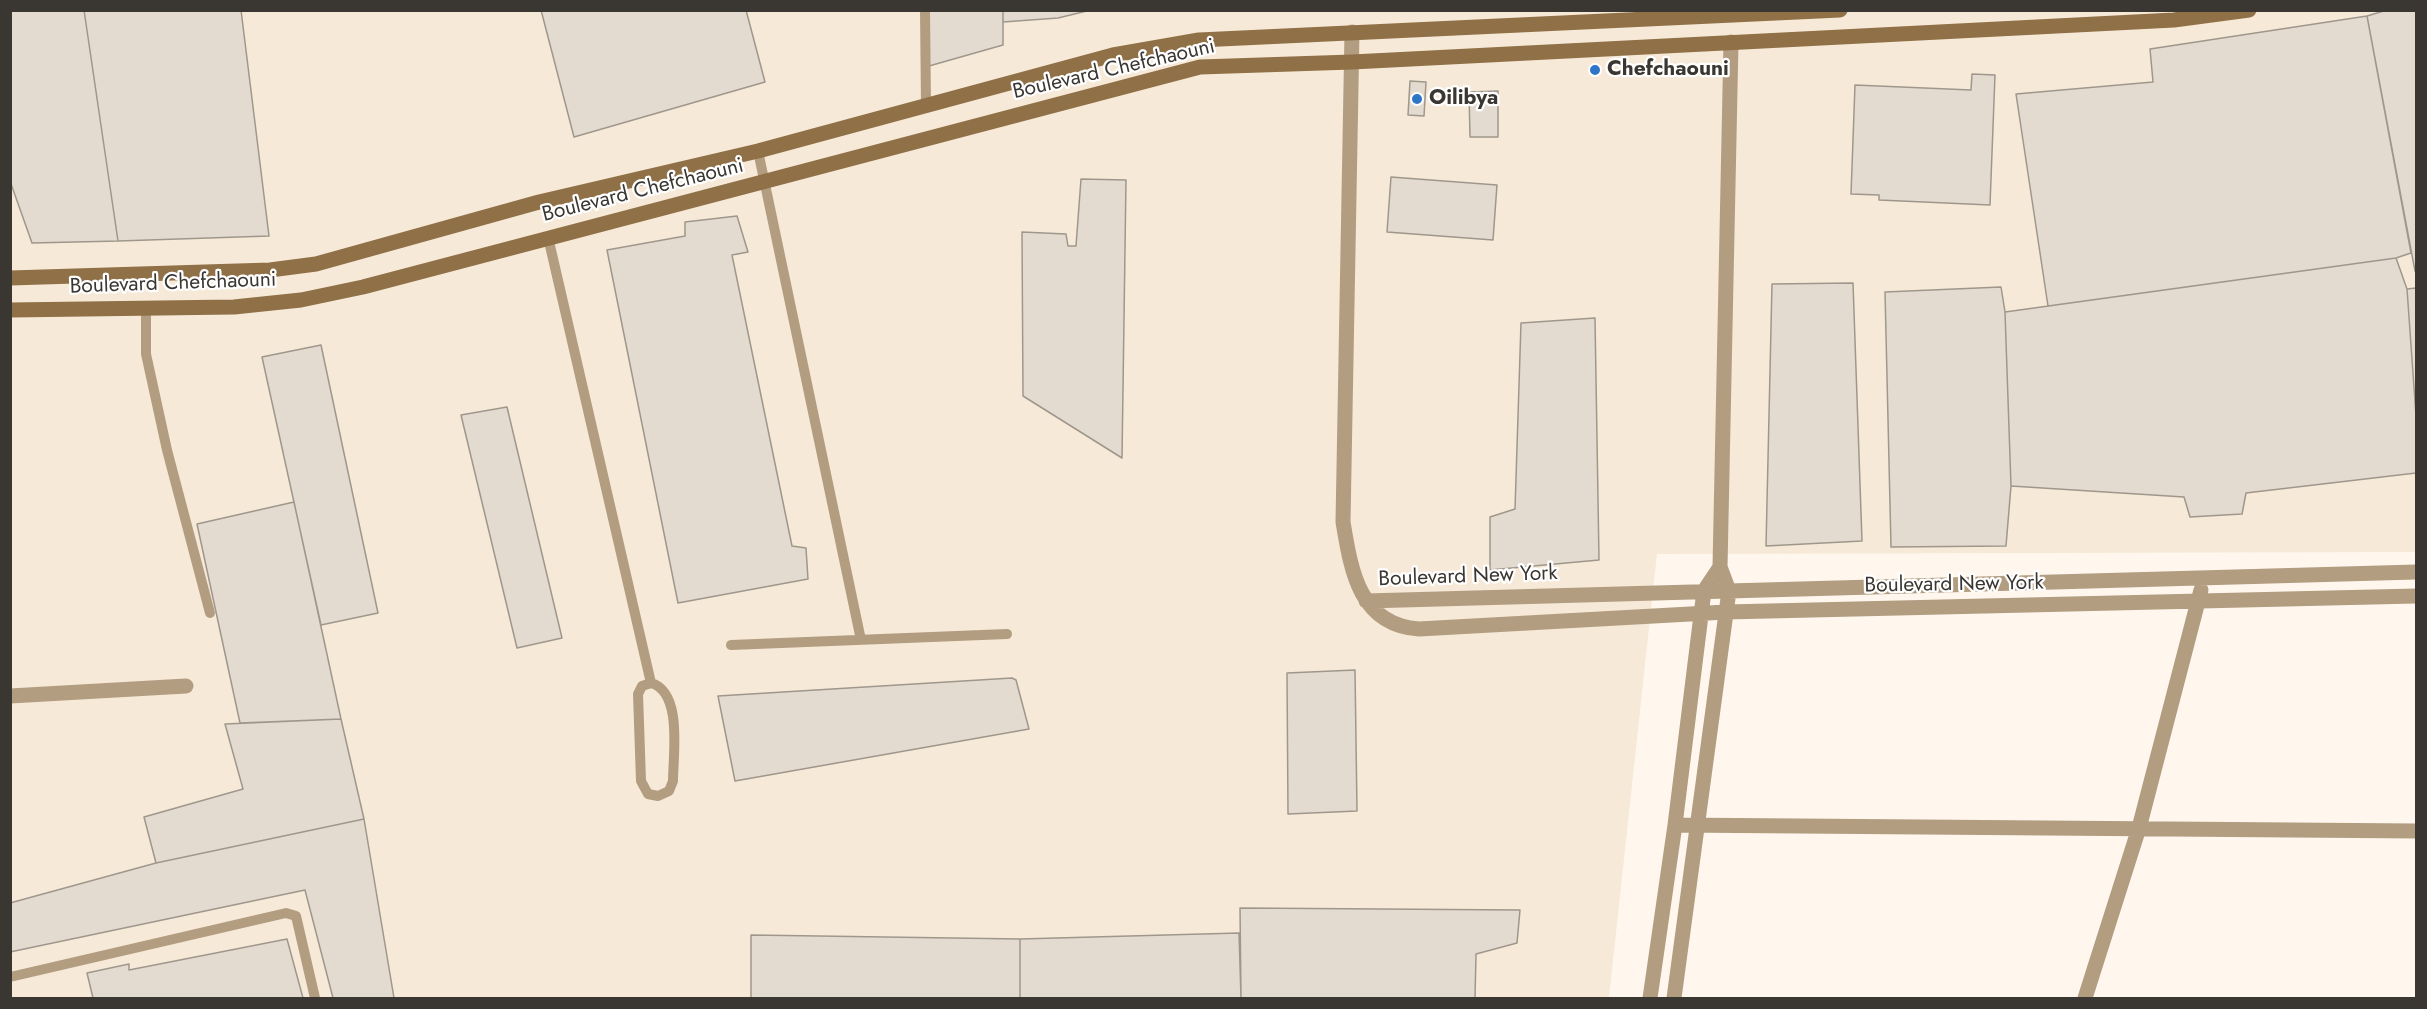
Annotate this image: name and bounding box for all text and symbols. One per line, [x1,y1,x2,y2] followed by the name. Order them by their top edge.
[1010,34,1218,106] street label: Boulevard Chefchaouni
[1607,57,1729,83] place label: Chefchaouni
[1588,63,1602,77] marker: Chefchaouni
[1429,86,1498,112] place label: Oilibya
[1410,92,1424,106] marker: Oilibya
[540,154,746,228] street label: Boulevard Chefchaouni
[69,268,277,300] street label: Boulevard Chefchaouni
[1378,561,1558,593] street label: Boulevard New York
[1864,571,2044,599] street label: Boulevard New York

